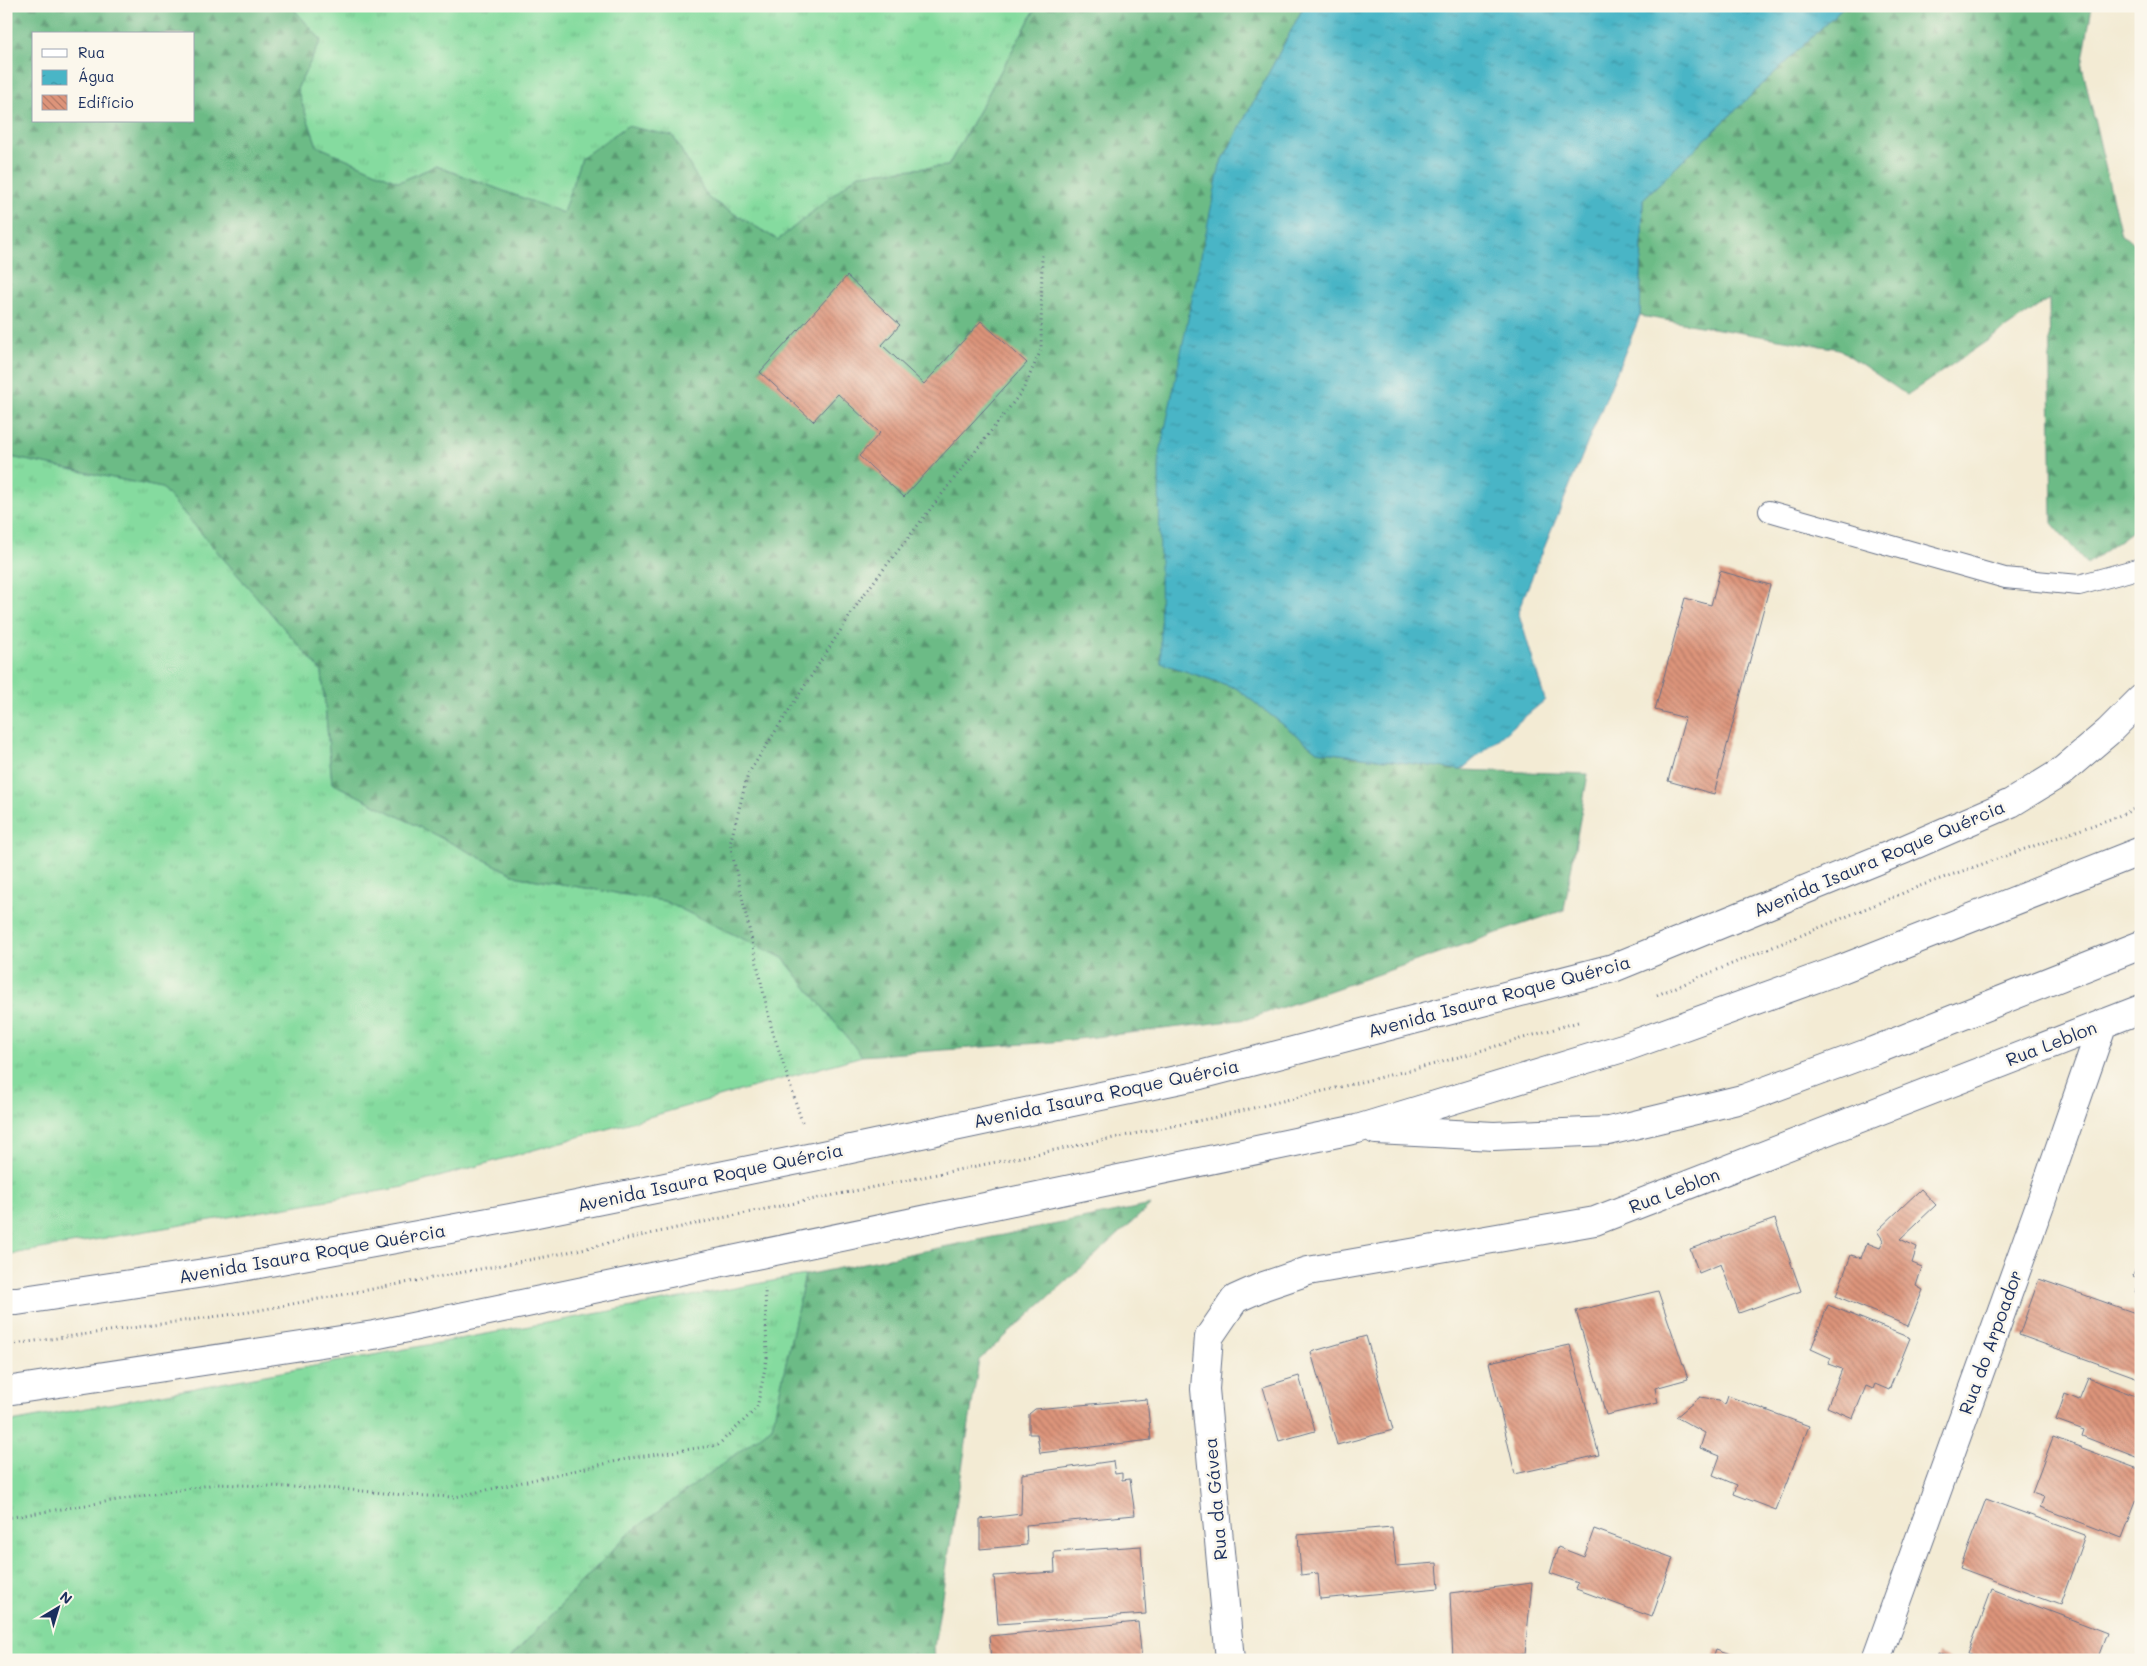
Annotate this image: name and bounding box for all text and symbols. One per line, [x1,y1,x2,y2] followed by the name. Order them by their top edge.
[32,32,195,122] legend
[78,42,105,62] text: Rua
[78,66,115,86] text: Água
[78,92,134,112] text: Edifício
[1750,794,2008,922] street label: Avenida Isaura Roque Quércia
[1365,949,1633,1043] street label: Avenida Isaura Roque Quércia
[2002,1015,2100,1071] street label: Rua Leblon
[971,1053,1241,1133] street label: Avenida Isaura Roque Quércia
[575,1137,845,1217] street label: Avenida Isaura Roque Quércia
[1625,1162,1723,1218] street label: Rua Leblon
[177,1218,447,1288] street label: Avenida Isaura Roque Quércia
[1953,1267,2027,1417] street label: Rua do Arpoador
[1198,1437,1232,1561] street label: Rua da Gávea
[32,1584,82,1634] north arrow
[56,1587,76,1608] text: N

